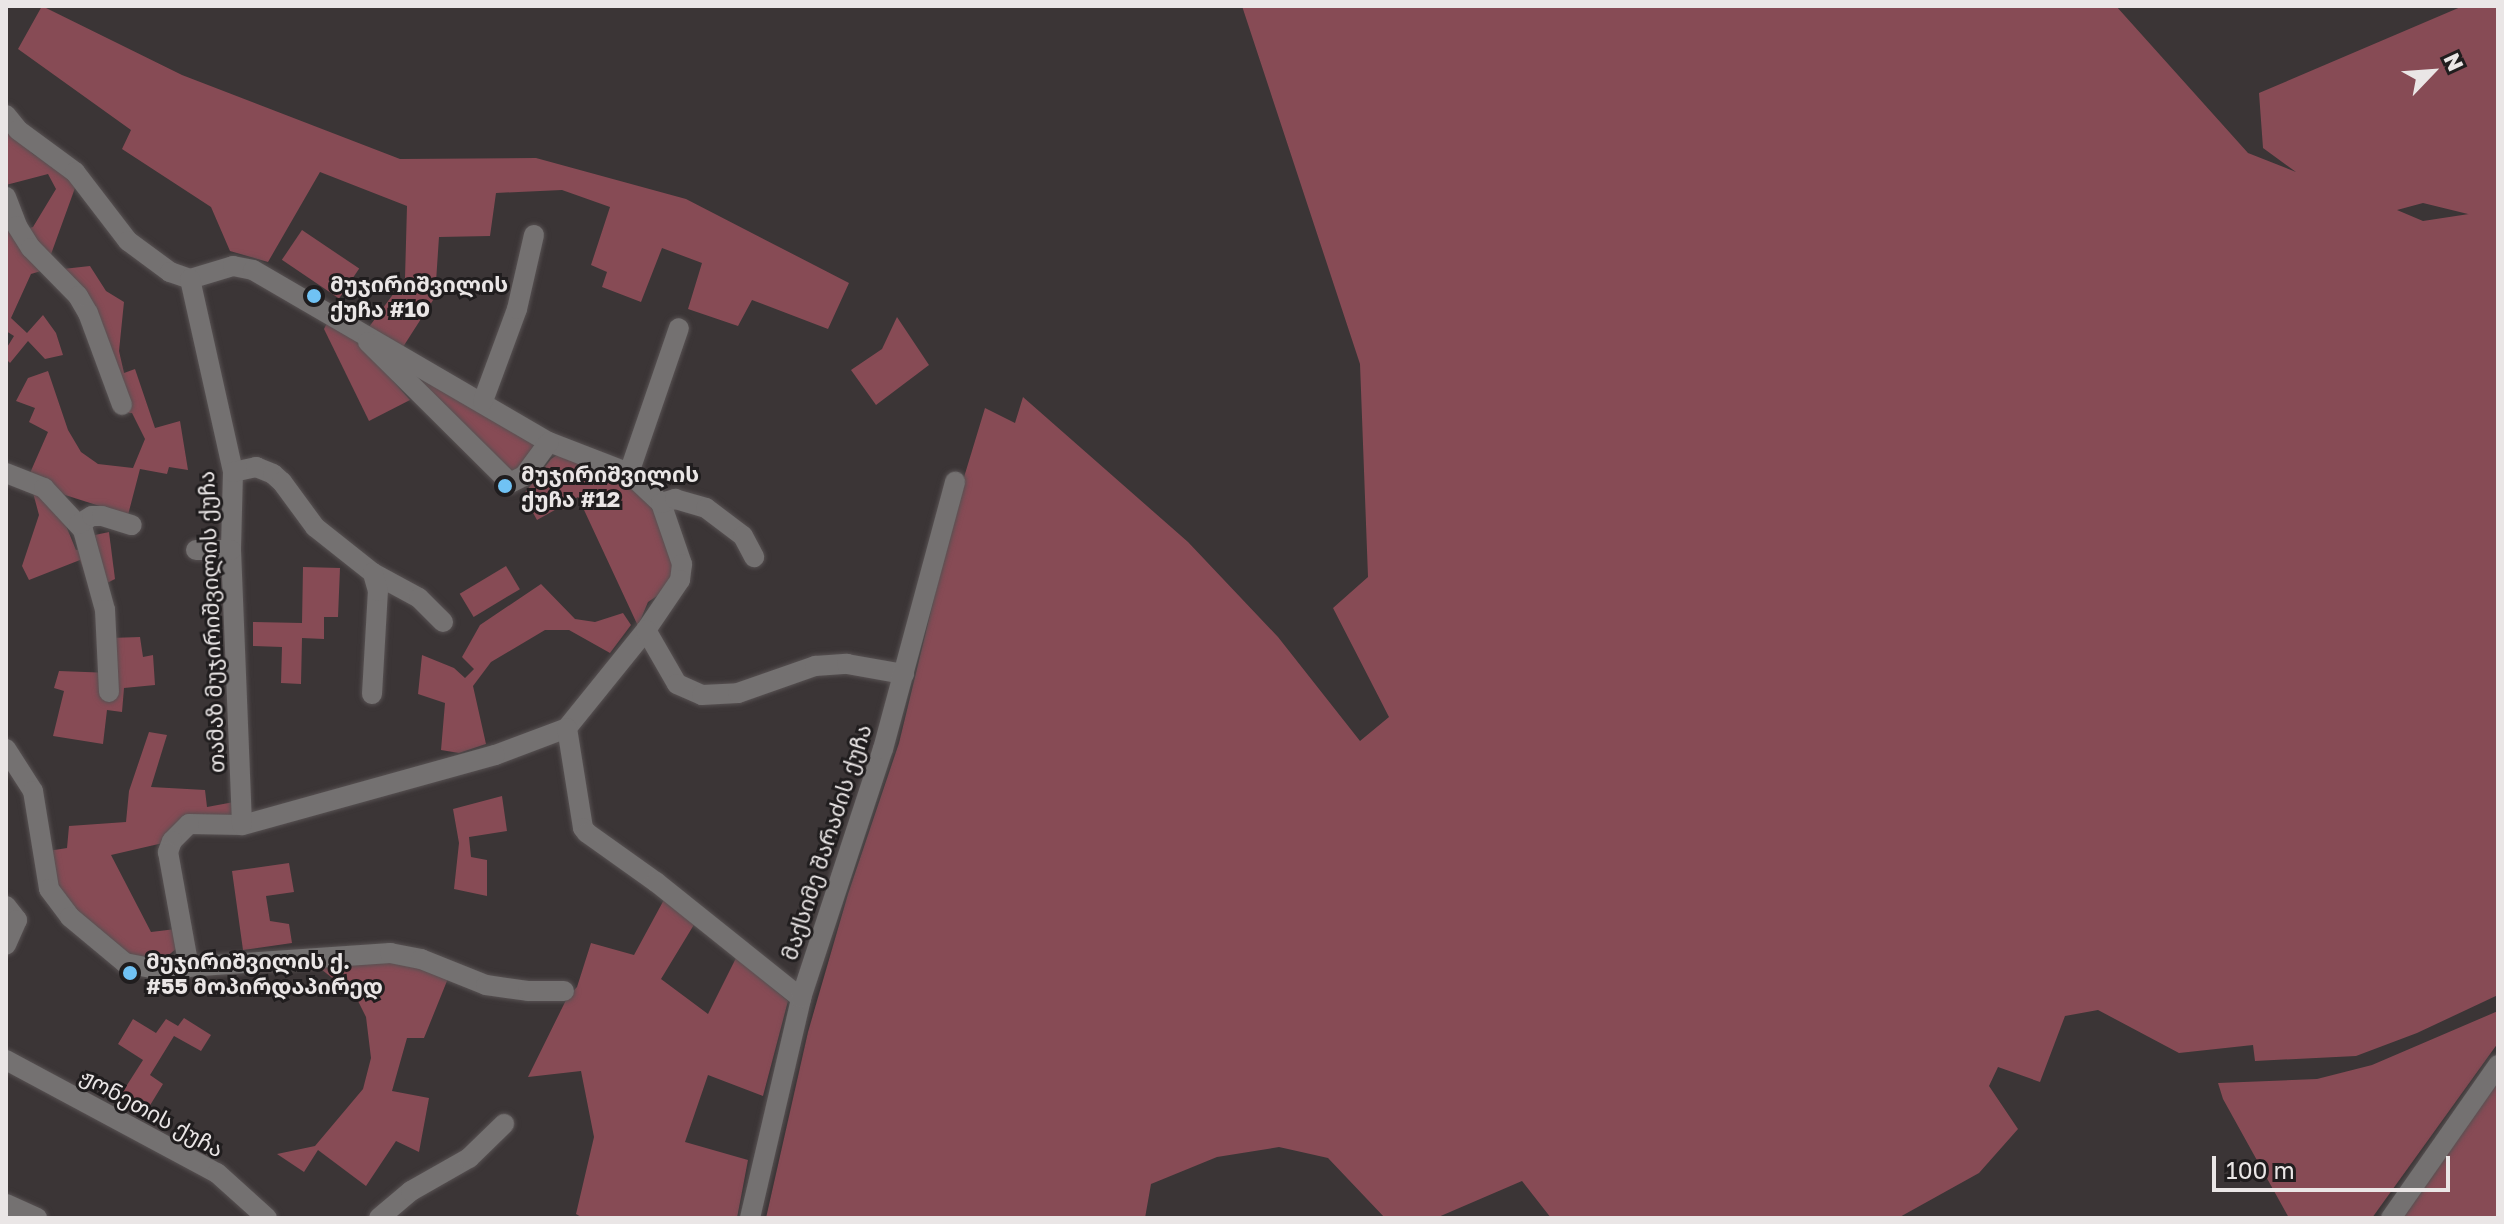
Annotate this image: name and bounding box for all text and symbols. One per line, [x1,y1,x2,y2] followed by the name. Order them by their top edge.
[2392,32,2472,112] north arrow
[2438,48,2470,75] text: N
[330,270,508,322] place label: მუჯირიშვილის ქუჩა #10
[305,287,323,305] marker: მუჯირიშვილის ქუჩა #10
[521,460,699,512] place label: მუჯირიშვილის ქუჩა #12
[193,470,229,774] street label: თამაზ მუჯირიშვილის ქუჩა
[496,477,514,495] marker: მუჯირიშვილის ქუჩა #12
[775,721,877,963] street label: მაქსიმე შარაძის ქუჩა
[146,947,383,998] place label: მუჯირიშვილის ქ. #55 მოპირდაპირედ
[121,964,139,982] marker: მუჯირიშვილის ქ. #55 მოპირდაპირედ
[76,1062,228,1162] street label: ჟონეთის ქუჩა
[2216,1140,2454,1190] scale bar
[2226,1155,2295,1184] text: 100 m

